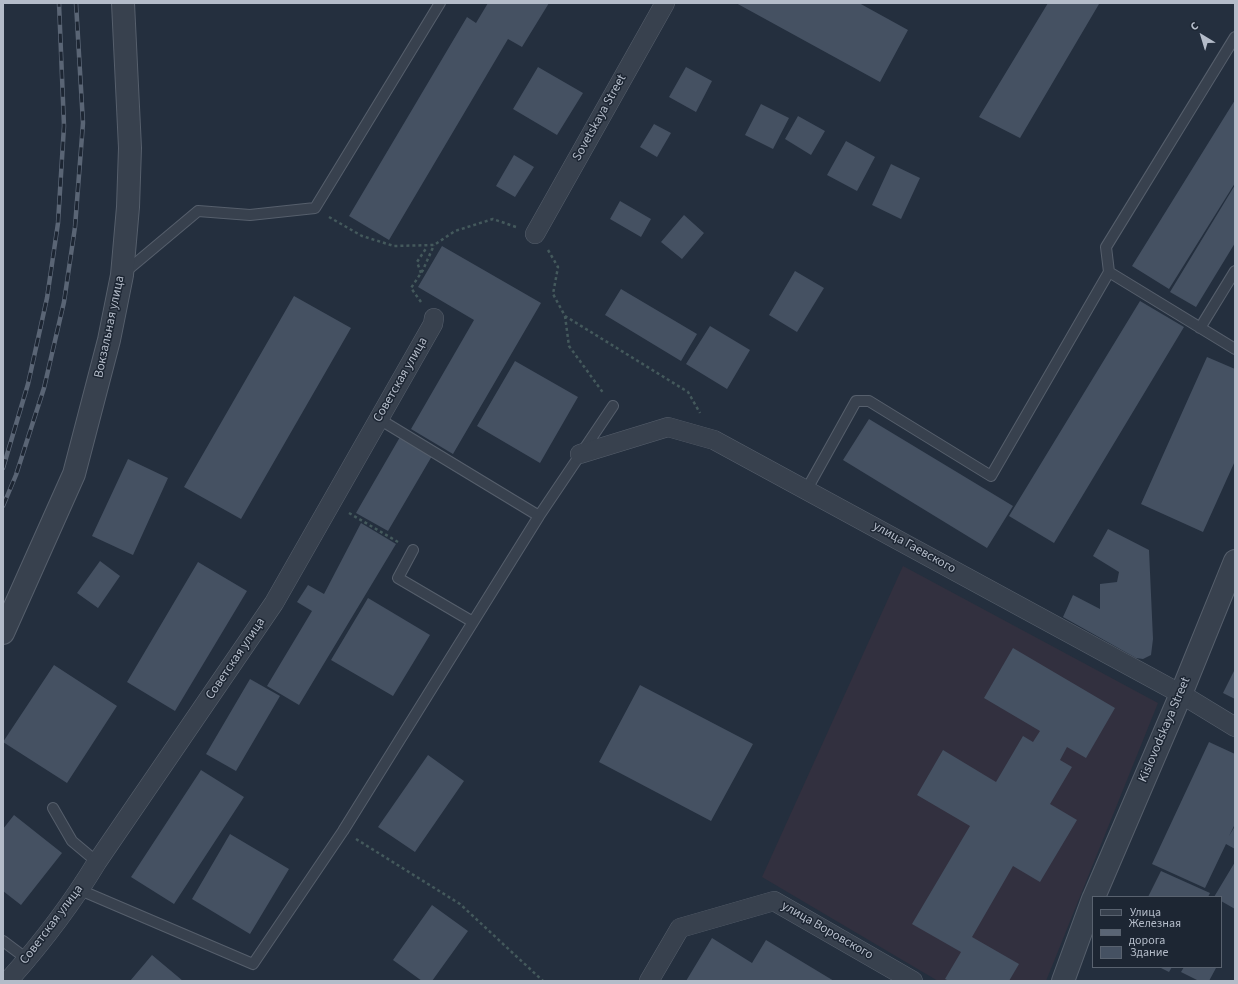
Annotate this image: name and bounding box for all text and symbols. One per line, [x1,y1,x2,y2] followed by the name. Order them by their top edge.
[1182,16,1222,56] north arrow
[1187,18,1201,34] text: С
[570,72,630,164] street label: Sovetskaya Street
[92,274,128,380] street label: Вокзальная улица
[370,335,432,425] street label: Советская улица
[870,519,958,577] street label: улица Гаевского
[203,615,269,703] street label: Советская улица
[1136,675,1194,785] street label: Kislovodskaya Street
[17,882,87,968] street label: Советская улица
[1092,896,1222,968] legend
[778,898,876,964] street label: улица Воровского
[1130,904,1161,921] text: Улица
[1129,915,1181,949] text: Железная дорога
[1130,944,1169,961] text: Здание

